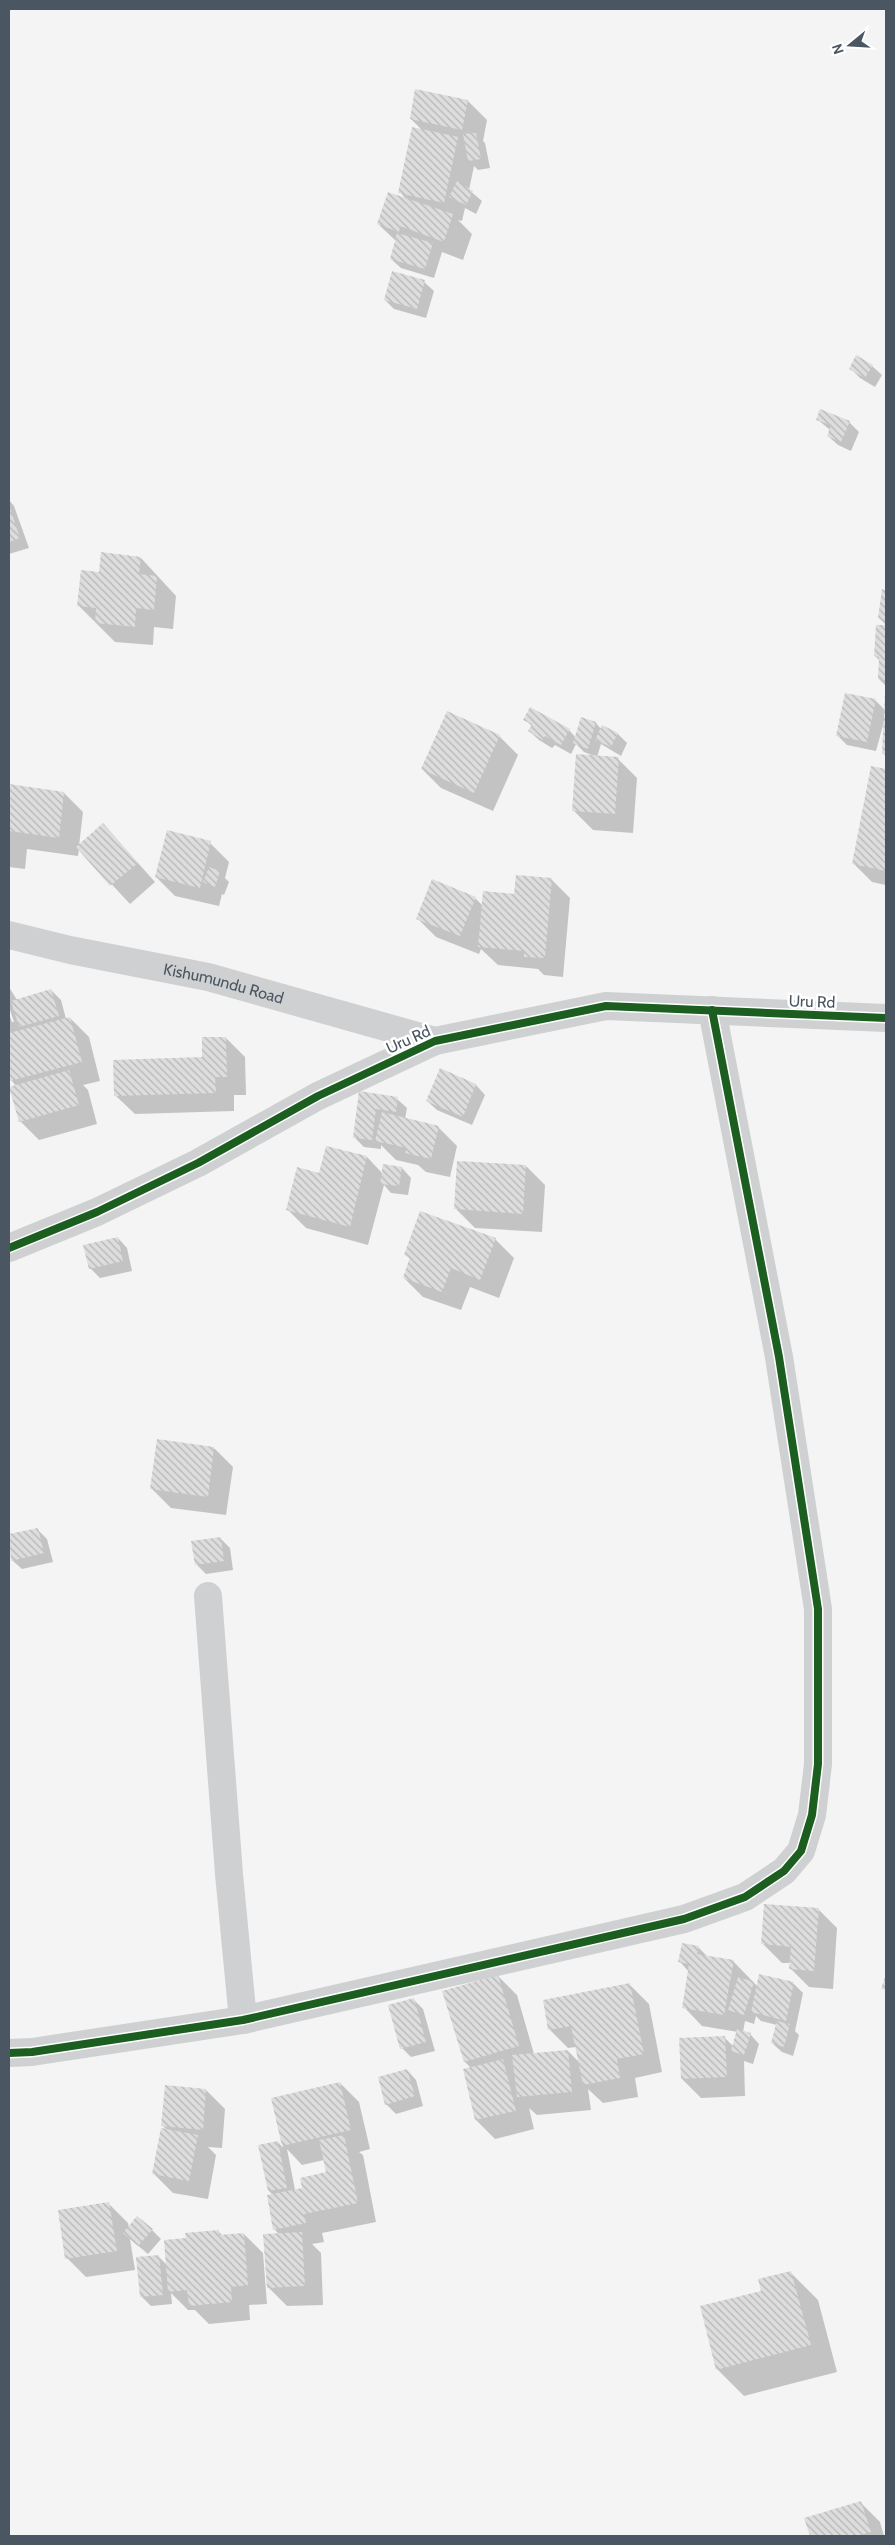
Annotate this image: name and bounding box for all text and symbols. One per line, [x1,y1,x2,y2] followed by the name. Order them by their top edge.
[825,20,875,70] north arrow
[828,42,848,57] text: N
[162,959,286,1008] street label: Kishumundu Road
[788,991,836,1012] street label: Uru Rd
[383,1021,433,1058] street label: Uru Rd

